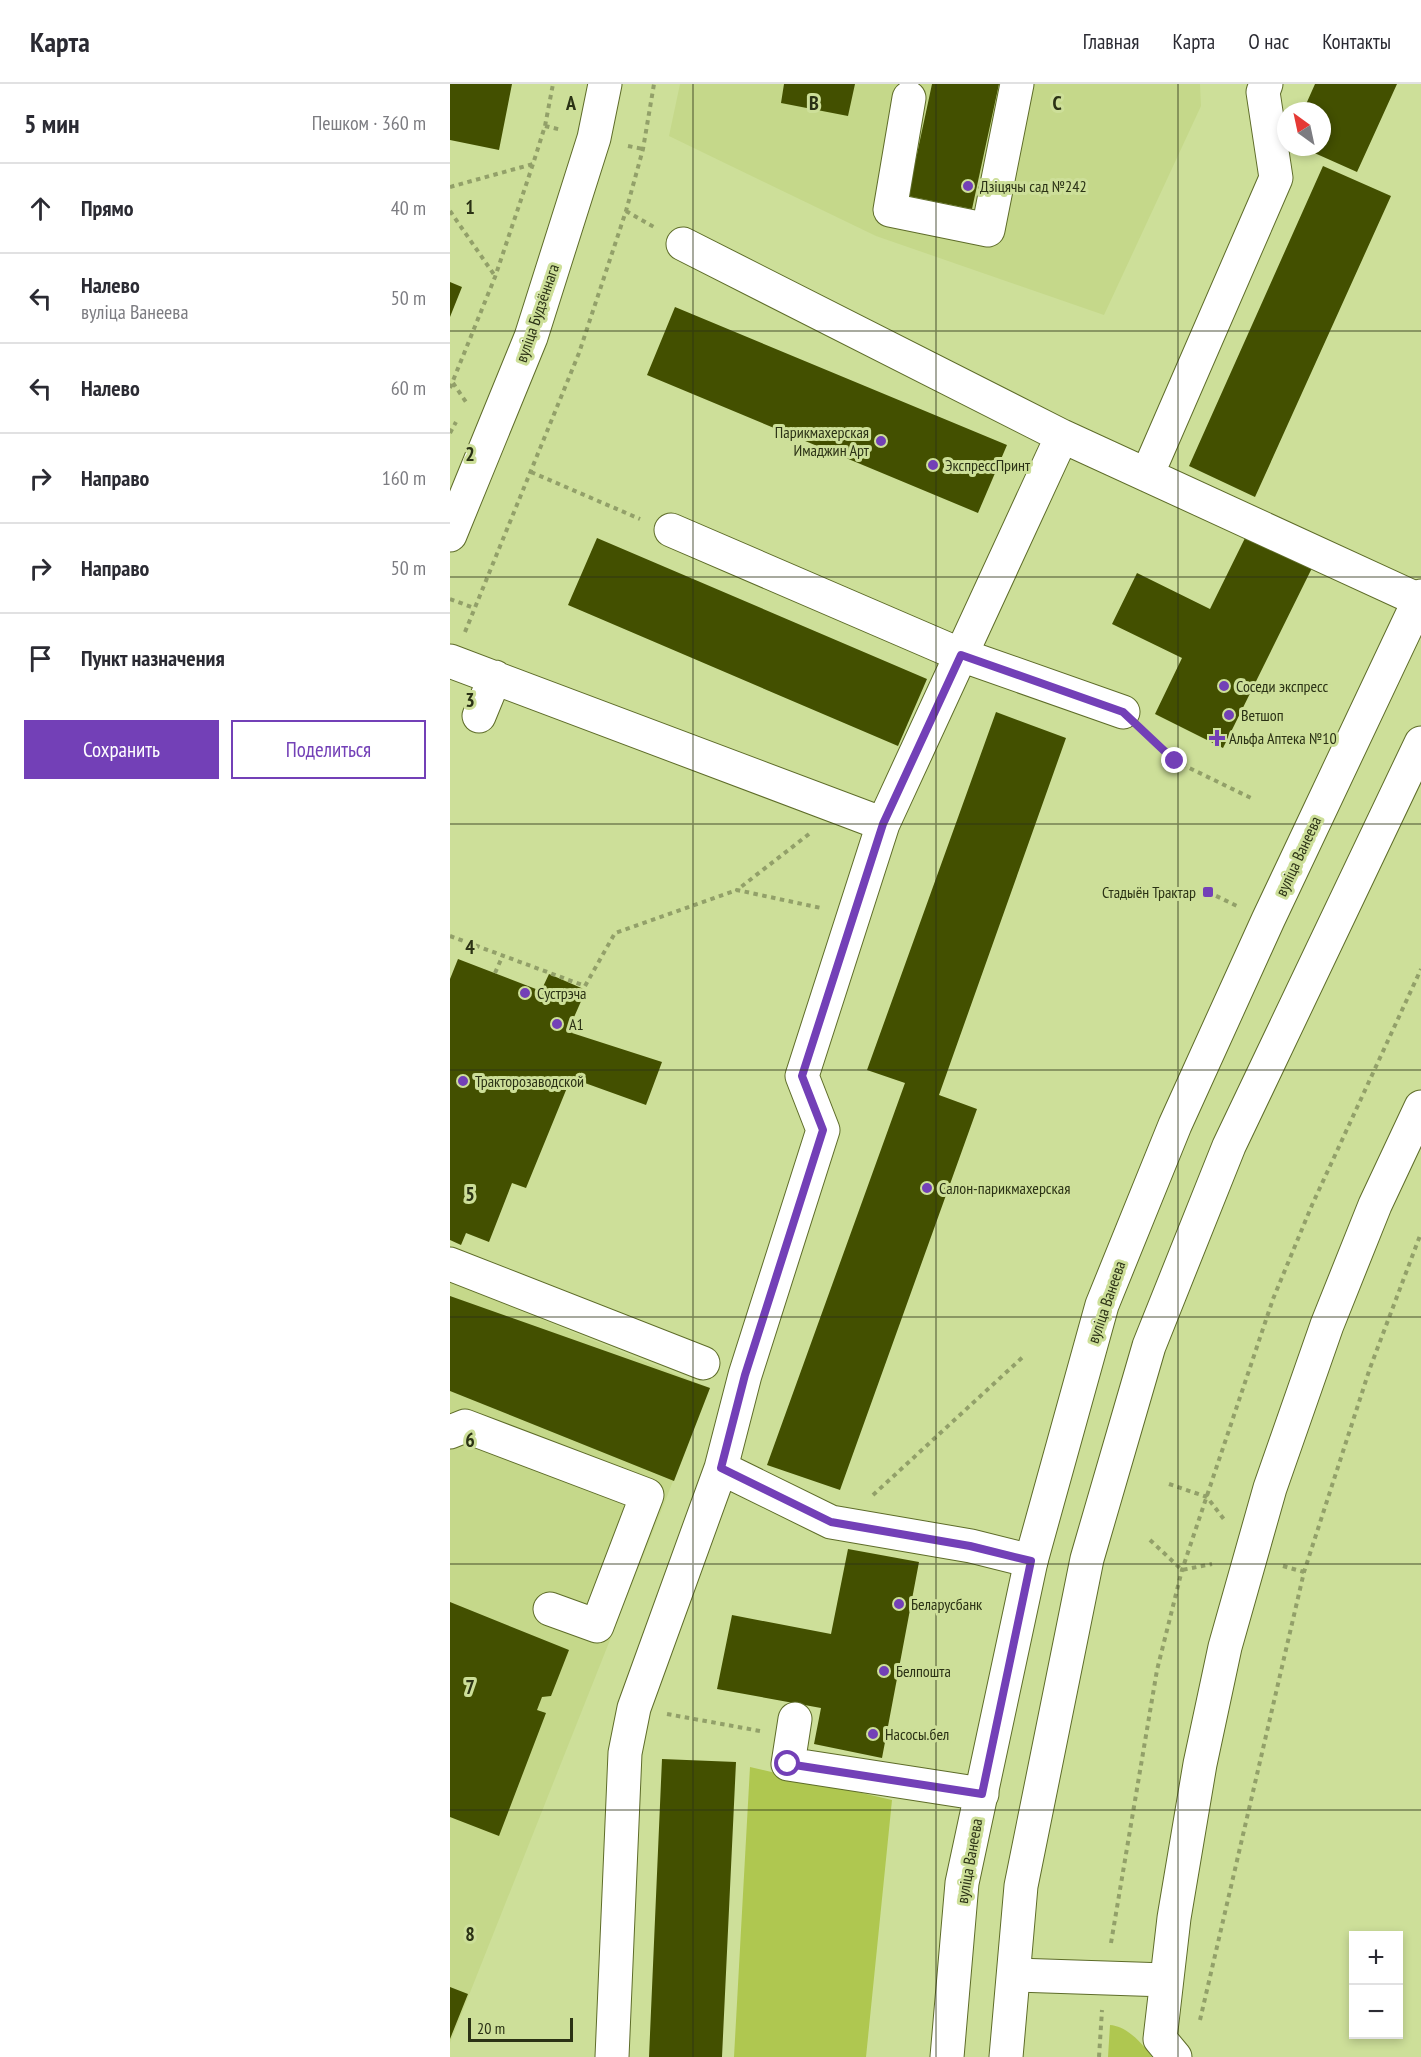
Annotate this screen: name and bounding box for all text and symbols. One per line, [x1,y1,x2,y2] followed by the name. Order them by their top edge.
[30,23,90,60] text: Карта
[1083,28,1139,55] text: Главная
[1172,28,1215,55] text: Карта
[1248,28,1289,55] text: О нас
[1322,28,1391,55] text: Контакты
[565,90,577,116] text: A
[809,90,819,116] text: B
[1052,90,1062,116] text: C
[1277,102,1331,156] north arrow
[24,107,79,140] text: 5 мин
[312,110,426,136] text: Пешком · 360 m
[980,176,1087,196] place label: Дзіцячы сад №242
[961,179,975,193] marker: Дзіцячы сад №242
[24,192,57,225] icon: ahead
[81,194,134,222] text: Прямо
[465,194,475,220] text: 1
[391,195,426,221] text: 40 m
[511,261,563,365] street label: вуліца Будзённага
[81,271,140,299] text: Налево
[24,282,57,315] icon: left
[391,285,426,311] text: 50 m
[81,299,188,325] text: вуліца Ванеева
[24,372,57,405] icon: left
[81,374,140,402] text: Налево
[391,375,426,401] text: 60 m
[775,422,870,460] place label: Парикмахерская Имаджин Арт
[874,434,888,448] marker: Парикмахерская Имаджин Арт
[465,441,475,467] text: 2
[945,455,1031,475] place label: ЭкспрессПринт
[926,458,940,472] marker: ЭкспрессПринт
[24,462,57,495] icon: right
[81,464,149,492] text: Направо
[382,465,426,491] text: 160 m
[24,552,57,585] icon: right
[81,554,149,582] text: Направо
[391,555,426,581] text: 50 m
[24,642,57,675] icon: arrive
[81,644,225,672] text: Пункт назначения
[1236,676,1328,696] place label: Соседи экспресс
[1217,679,1231,693] marker: Соседи экспресс
[465,687,475,713] text: 3
[1241,705,1284,725] place label: Ветшоп
[1222,708,1236,722] marker: Ветшоп
[24,720,219,779] button: Сохранить
[231,720,426,779] button: Поделиться
[1229,728,1337,748] place label: Альфа Аптека №10
[1210,731,1224,745] marker: Альфа Аптека №10
[1161,747,1187,773] route end
[1271,813,1325,899] street label: вуліца Ванеева
[1102,882,1196,902] place label: Стадыён Трактар
[1201,885,1215,899] marker: Стадыён Трактар
[465,934,475,960] text: 4
[537,983,586,1003] place label: Сустрэча
[518,986,532,1000] marker: Сустрэча
[569,1014,584,1034] place label: A1
[550,1017,564,1031] marker: A1
[475,1071,584,1091] place label: Тракторозаводской
[456,1074,470,1088] marker: Тракторозаводской
[939,1178,1070,1198] place label: Салон-парикмахерская
[465,1181,475,1207] text: 5
[920,1181,934,1195] marker: Салон-парикмахерская
[1083,1258,1129,1346] street label: вуліца Ванеева
[465,1427,475,1453] text: 6
[911,1594,983,1614] place label: Беларусбанк
[892,1597,906,1611] marker: Беларусбанк
[896,1661,951,1681] place label: Белпошта
[877,1664,891,1678] marker: Белпошта
[465,1674,475,1700] text: 7
[885,1724,949,1744] place label: Насосы.бел
[866,1727,880,1741] marker: Насосы.бел
[774,1750,800,1776] route start
[952,1817,986,1905] street label: вуліца Ванеева
[465,1921,475,1947] text: 8
[1349,1931,1403,2039] map controls
[1349,1931,1403,1985] button: +
[1349,1985,1403,2039] button: −
[468,2015,573,2042] scale bar
[477,2018,505,2038] text: 20 m

